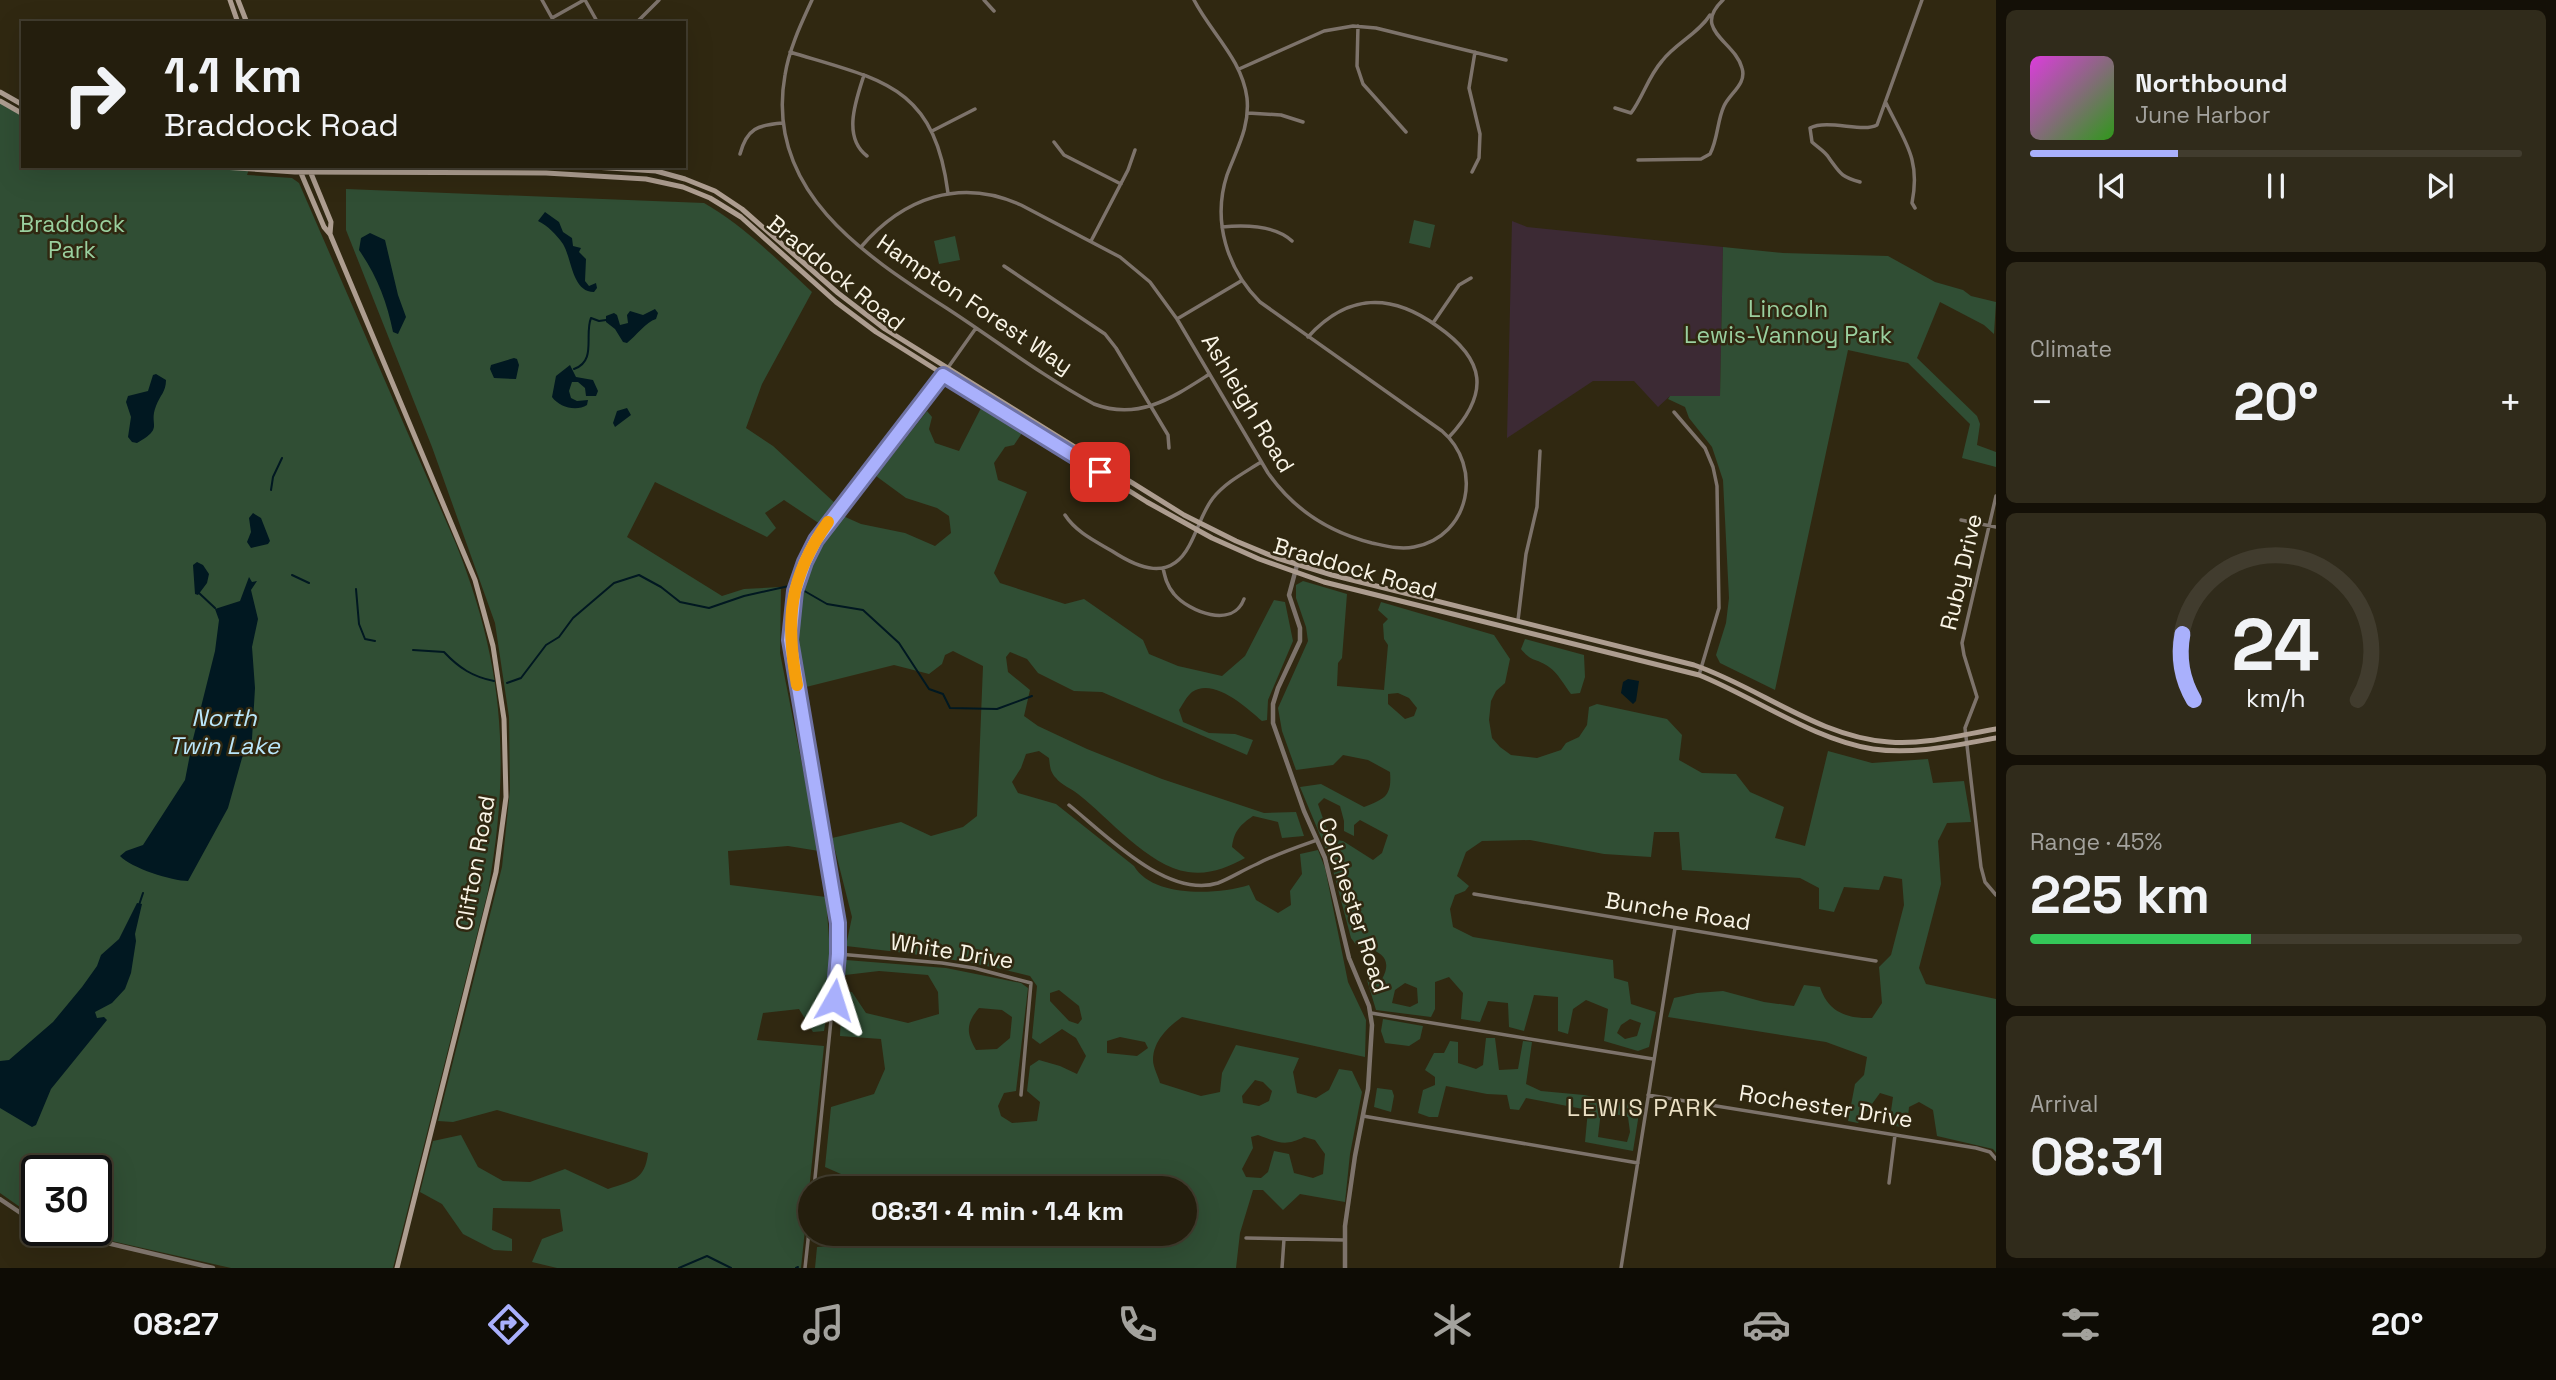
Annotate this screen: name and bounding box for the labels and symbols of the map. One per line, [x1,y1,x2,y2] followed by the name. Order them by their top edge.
[761,208,911,338] street label: Braddock Road
[19,209,125,265] park label: Braddock Park
[871,227,1079,381] street label: Hampton Forest Way
[1684,294,1892,350] park label: Lincoln Lewis-Vannoy Park
[1195,328,1301,478] street label: Ashleigh Road
[1070,442,1130,502] pin
[1933,511,1989,633] street label: Ruby Drive
[1270,530,1440,606] street label: Braddock Road
[168,702,281,761] water label: North Twin Lake
[448,793,502,933] street label: Clifton Road
[1311,813,1397,997] street label: Colchester Road
[1603,885,1753,937] street label: Bunche Road
[888,926,1016,976] street label: White Drive
[797,963,871,1037] position arrow
[1737,1077,1915,1135] street label: Rochester Drive
[1567,1092,1719,1123] district label: LEWIS PARK
[21,1155,112,1246] speed limit sign: 30

